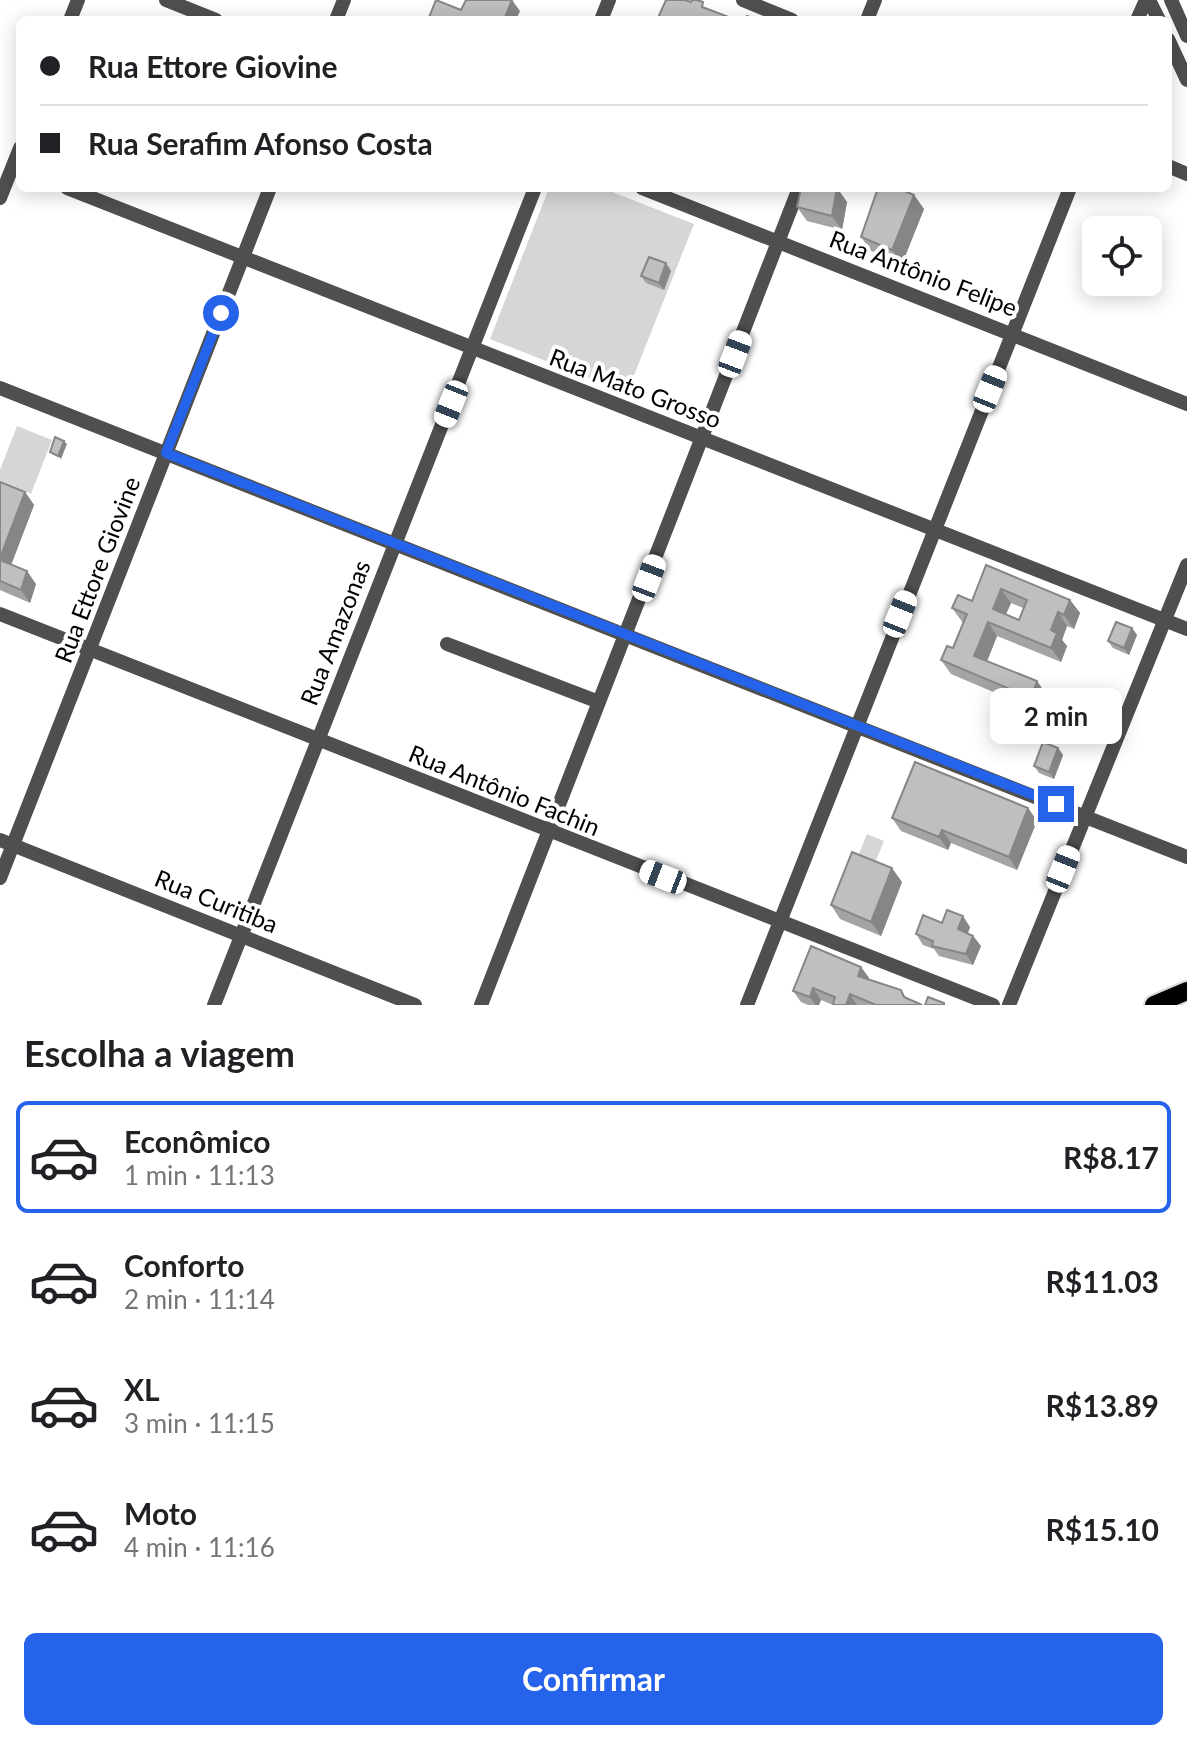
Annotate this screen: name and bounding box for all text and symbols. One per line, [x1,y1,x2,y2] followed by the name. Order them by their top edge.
[88,48,338,84] text: Rua Ettore Giovine
[88,125,433,161] text: Rua Serafim Afonso Costa
[1082,216,1162,296] map controls
[1082,216,1162,296] button: locate
[826,224,1021,322] street label: Rua Antônio Felipe
[203,295,239,331] route start
[715,327,755,381] car
[546,342,725,434] street label: Rua Mato Grosso
[970,362,1010,416] car
[431,377,471,431] car
[48,472,145,667] street label: Rua Ettore Giovine
[629,551,669,605] car
[294,556,376,709] street label: Rua Amazonas
[880,587,920,641] car
[990,688,1122,744] callout: 2 min
[1024,700,1088,732] text: 2 min
[405,738,604,841] street label: Rua Antônio Fachin
[1038,786,1074,822] route end
[1043,842,1083,896] car
[636,857,690,897] car
[151,863,282,938] street label: Rua Curitiba
[24,1031,295,1075] text: Escolha a viagem
[28,1121,100,1193] icon: car
[124,1123,270,1159] text: Econômico
[1063,1139,1159,1175] text: R$8.17
[124,1159,275,1191] text: 1 min · 11:13
[28,1245,100,1317] icon: car
[124,1247,244,1283] text: Conforto
[1046,1263,1159,1299] text: R$11.03
[124,1283,275,1315] text: 2 min · 11:14
[28,1369,100,1441] icon: car
[124,1371,160,1407] text: XL
[1046,1387,1159,1423] text: R$13.89
[124,1407,275,1439] text: 3 min · 11:15
[28,1493,100,1565] icon: car
[124,1495,197,1531] text: Moto
[1046,1511,1159,1547] text: R$15.10
[124,1531,275,1563] text: 4 min · 11:16
[24,1633,1163,1725] button: Confirmar

